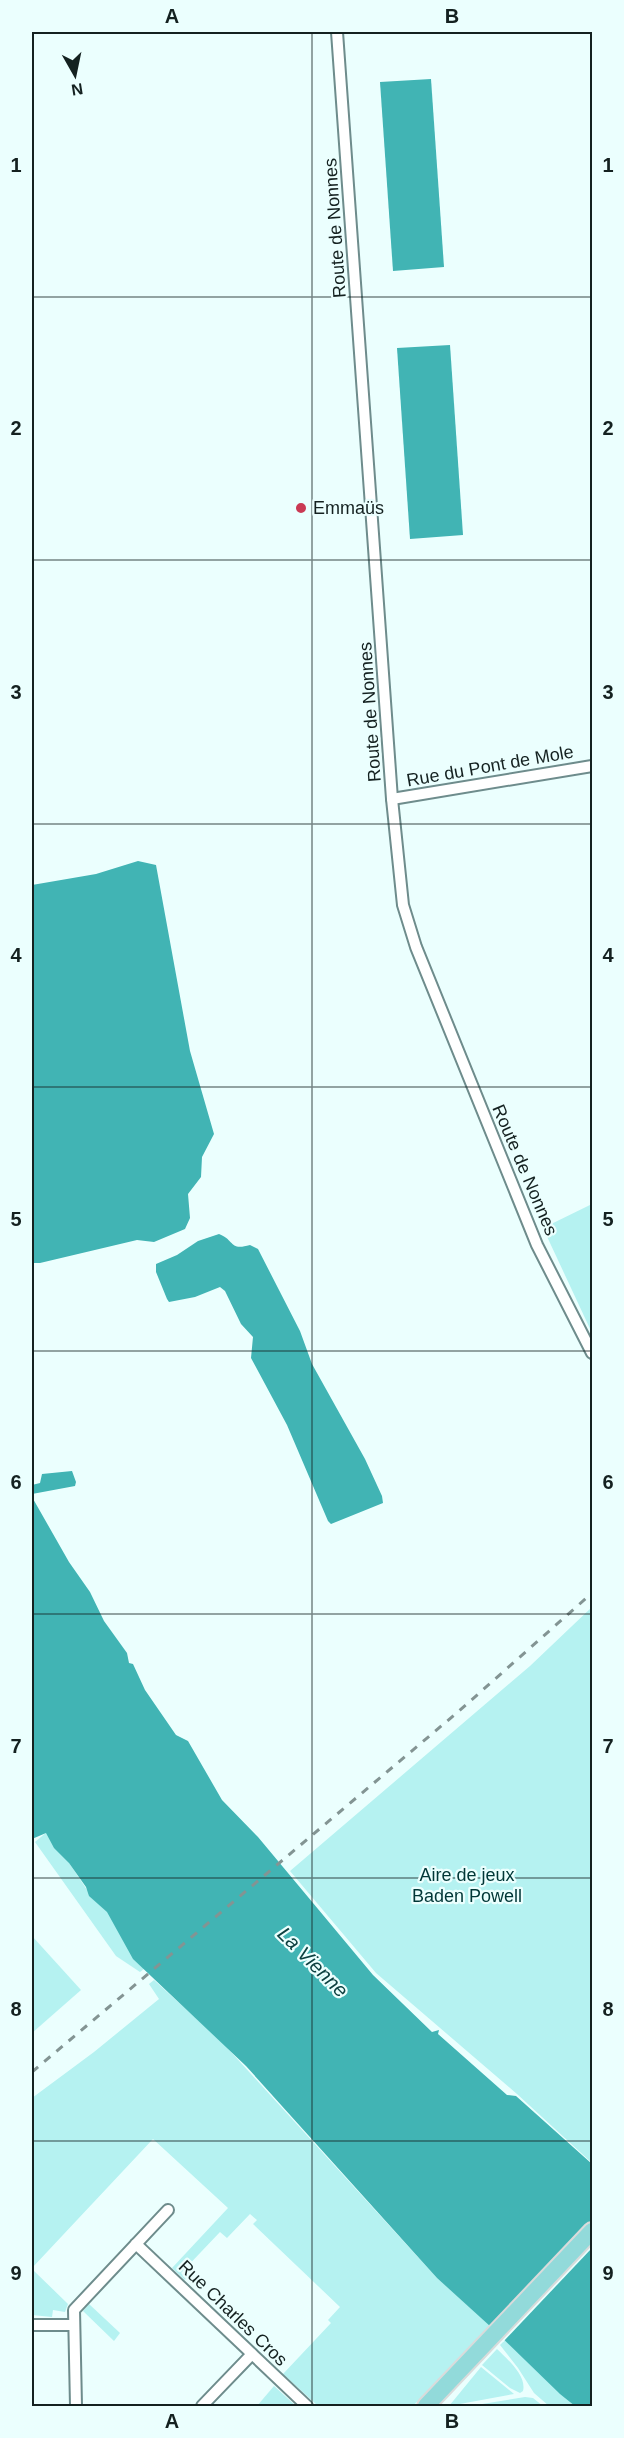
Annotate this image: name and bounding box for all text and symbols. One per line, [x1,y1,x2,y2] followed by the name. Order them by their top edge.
[165,5,179,27] text: A
[445,5,459,27] text: B
[45,45,105,105] north arrow
[70,80,84,99] text: N
[10,154,22,176] text: 1
[602,154,614,176] text: 1
[320,157,350,299] street label: Route de Nonnes
[10,417,22,439] text: 2
[602,417,614,439] text: 2
[313,498,384,518] place label: Emmaüs
[294,501,308,515] marker: Emmaüs
[355,641,385,783] street label: Route de Nonnes
[10,681,22,703] text: 3
[602,681,614,703] text: 3
[405,741,575,791] street label: Rue du Pont de Mole
[10,944,22,966] text: 4
[602,944,614,966] text: 4
[488,1102,562,1238] street label: Route de Nonnes
[10,1208,22,1230] text: 5
[602,1208,614,1230] text: 5
[10,1471,22,1493] text: 6
[602,1471,614,1493] text: 6
[10,1735,22,1757] text: 7
[602,1735,614,1757] text: 7
[412,1865,522,1906] park label: Aire de jeux Baden Powell
[274,1923,352,2001] water label: La Vienne
[10,1998,22,2020] text: 8
[602,1998,614,2020] text: 8
[175,2256,291,2370] street label: Rue Charles Cros
[10,2262,22,2284] text: 9
[602,2262,614,2284] text: 9
[165,2410,179,2432] text: A
[445,2410,459,2432] text: B

